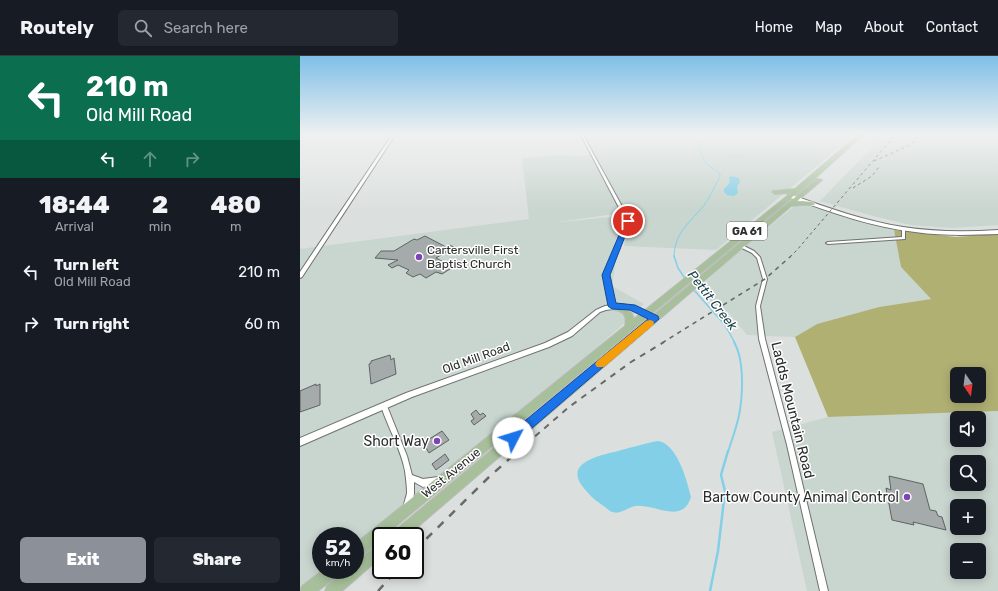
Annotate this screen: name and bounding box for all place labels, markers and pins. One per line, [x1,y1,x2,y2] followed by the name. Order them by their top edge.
[611,204,645,238] pin
[427,243,519,271] place label: Cartersville First Baptist Church
[414,252,424,262] marker: Cartersville First Baptist Church
[364,433,429,450] place label: Short Way
[432,436,442,446] marker: Short Way
[703,489,899,506] place label: Bartow County Animal Control
[902,492,912,502] marker: Bartow County Animal Control

